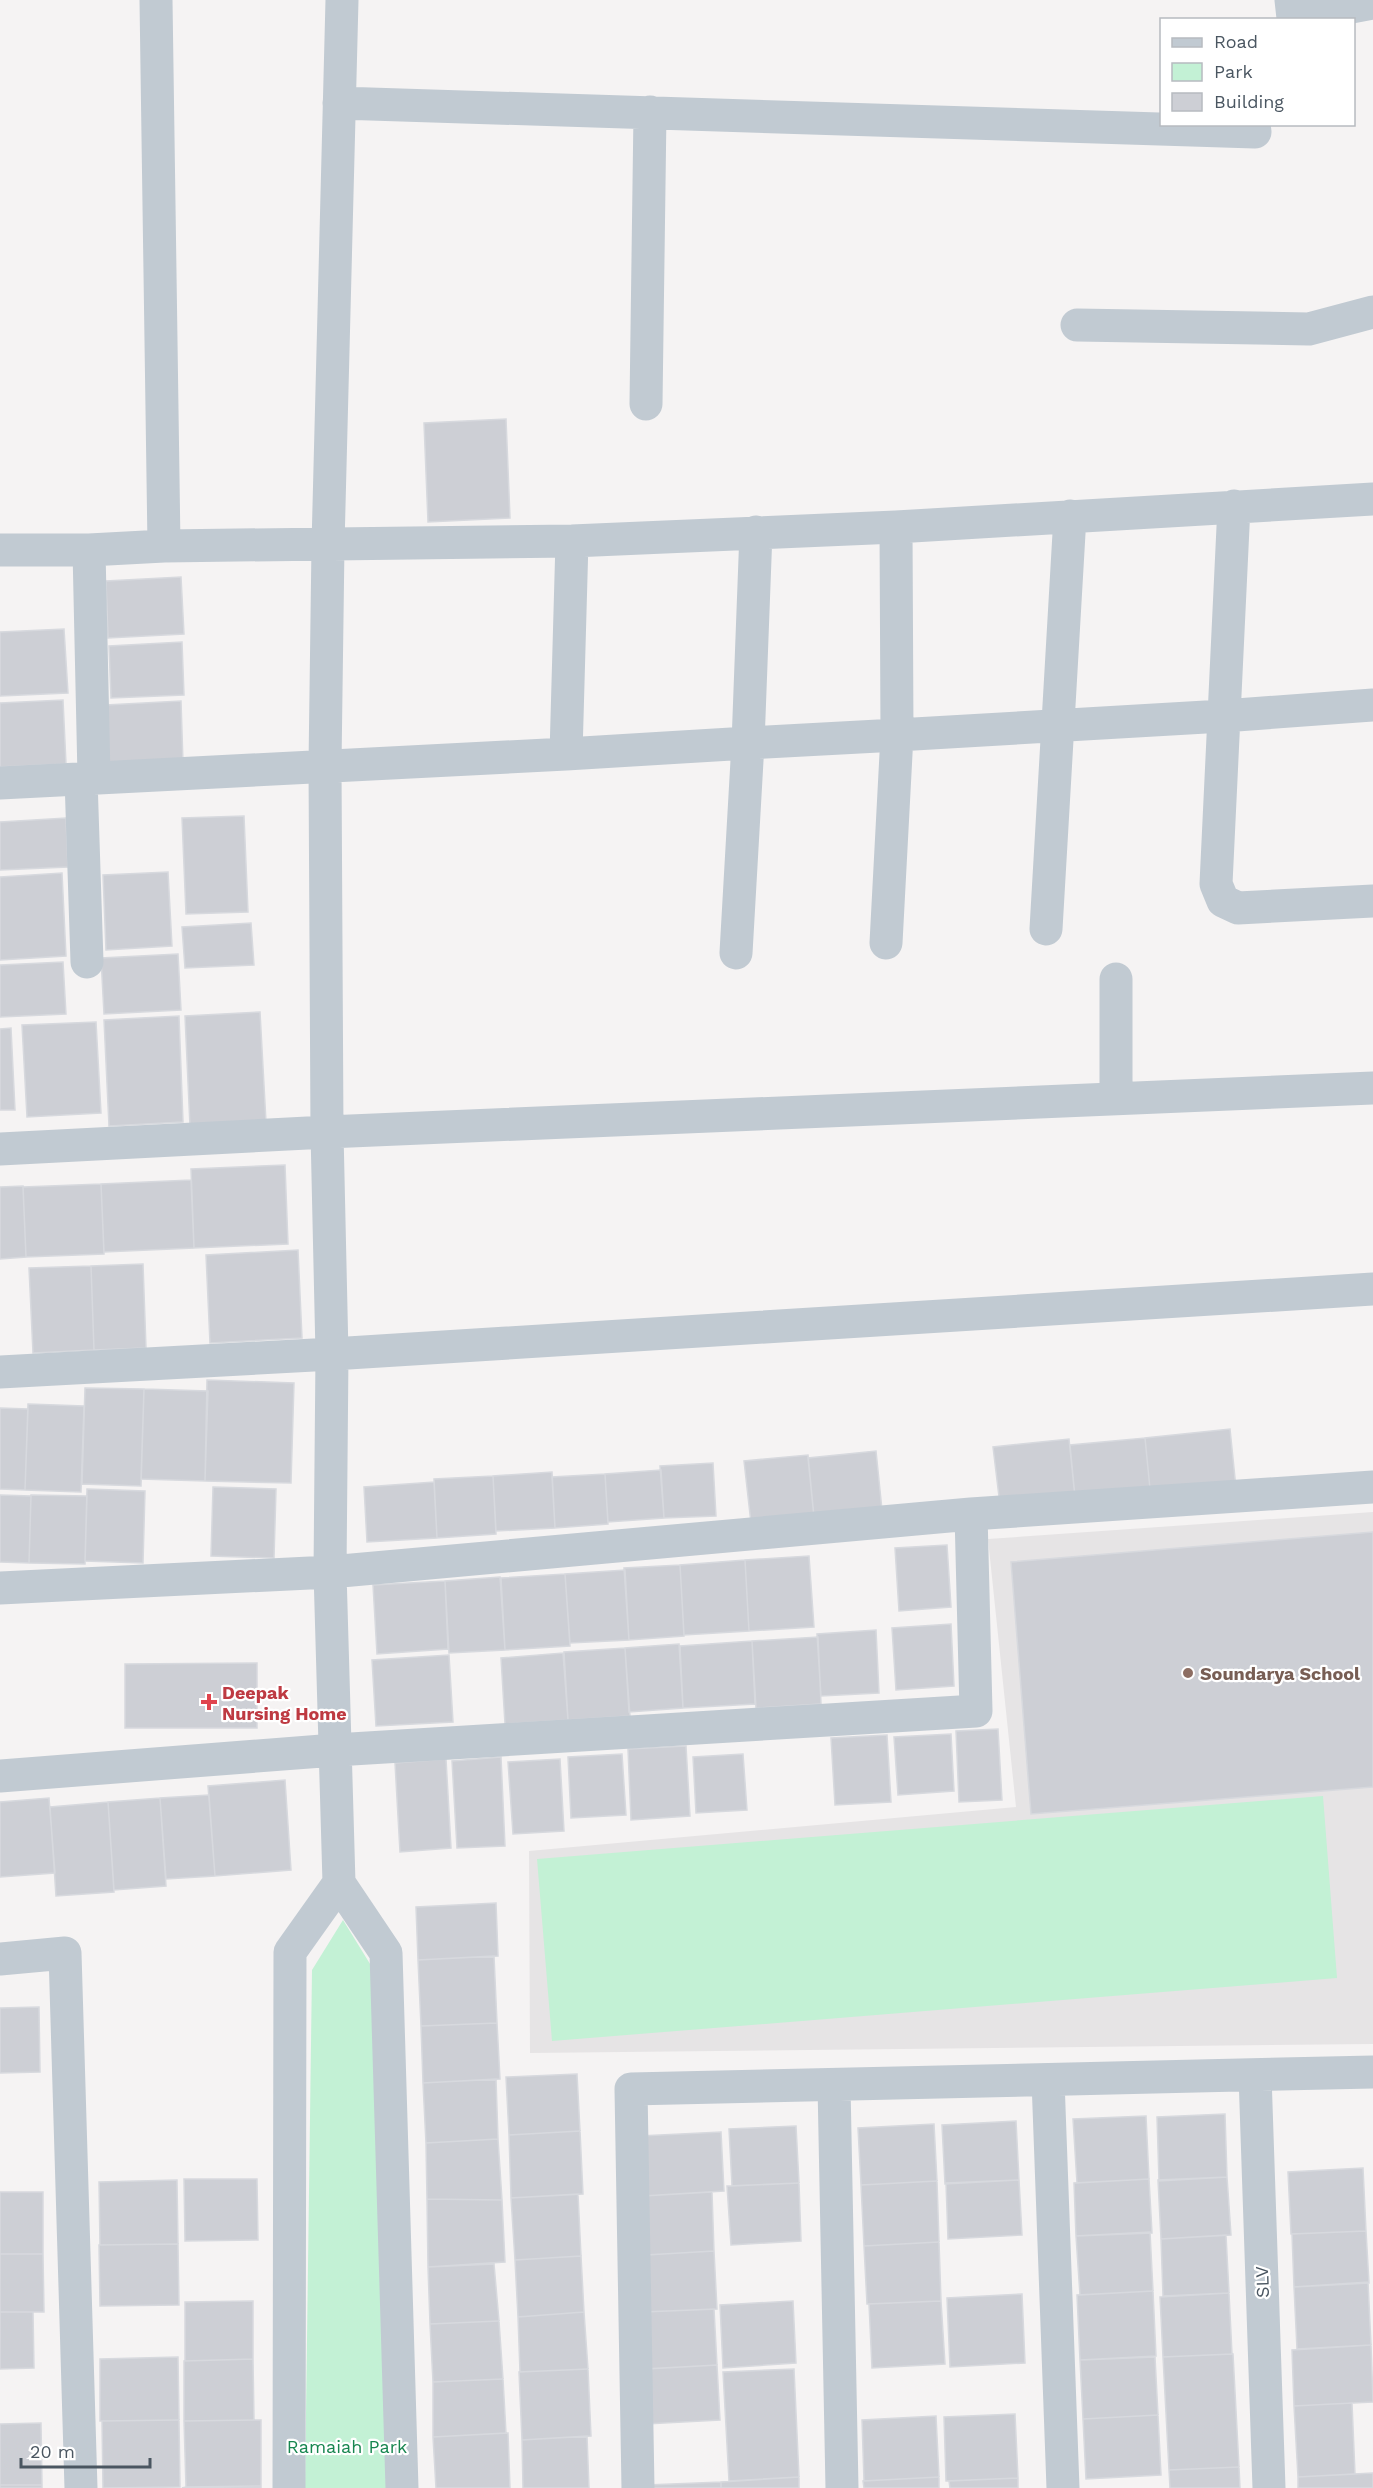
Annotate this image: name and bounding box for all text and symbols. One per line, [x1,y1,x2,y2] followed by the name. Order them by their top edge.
[1160,18,1355,126] legend
[1214,31,1258,52] text: Road
[1214,61,1253,82] text: Park
[1214,91,1284,112] text: Building
[1200,1663,1360,1684] place label: Soundarya School
[1181,1666,1195,1680] marker: Soundarya School
[222,1682,347,1724] place label: Deepak Nursing Home
[200,1693,218,1711] marker: Deepak Nursing Home
[1251,2265,1273,2298] street label: SLV
[21,2431,150,2469] scale bar
[287,2436,407,2457] park label: Ramaiah Park
[30,2441,75,2462] text: 20 m

